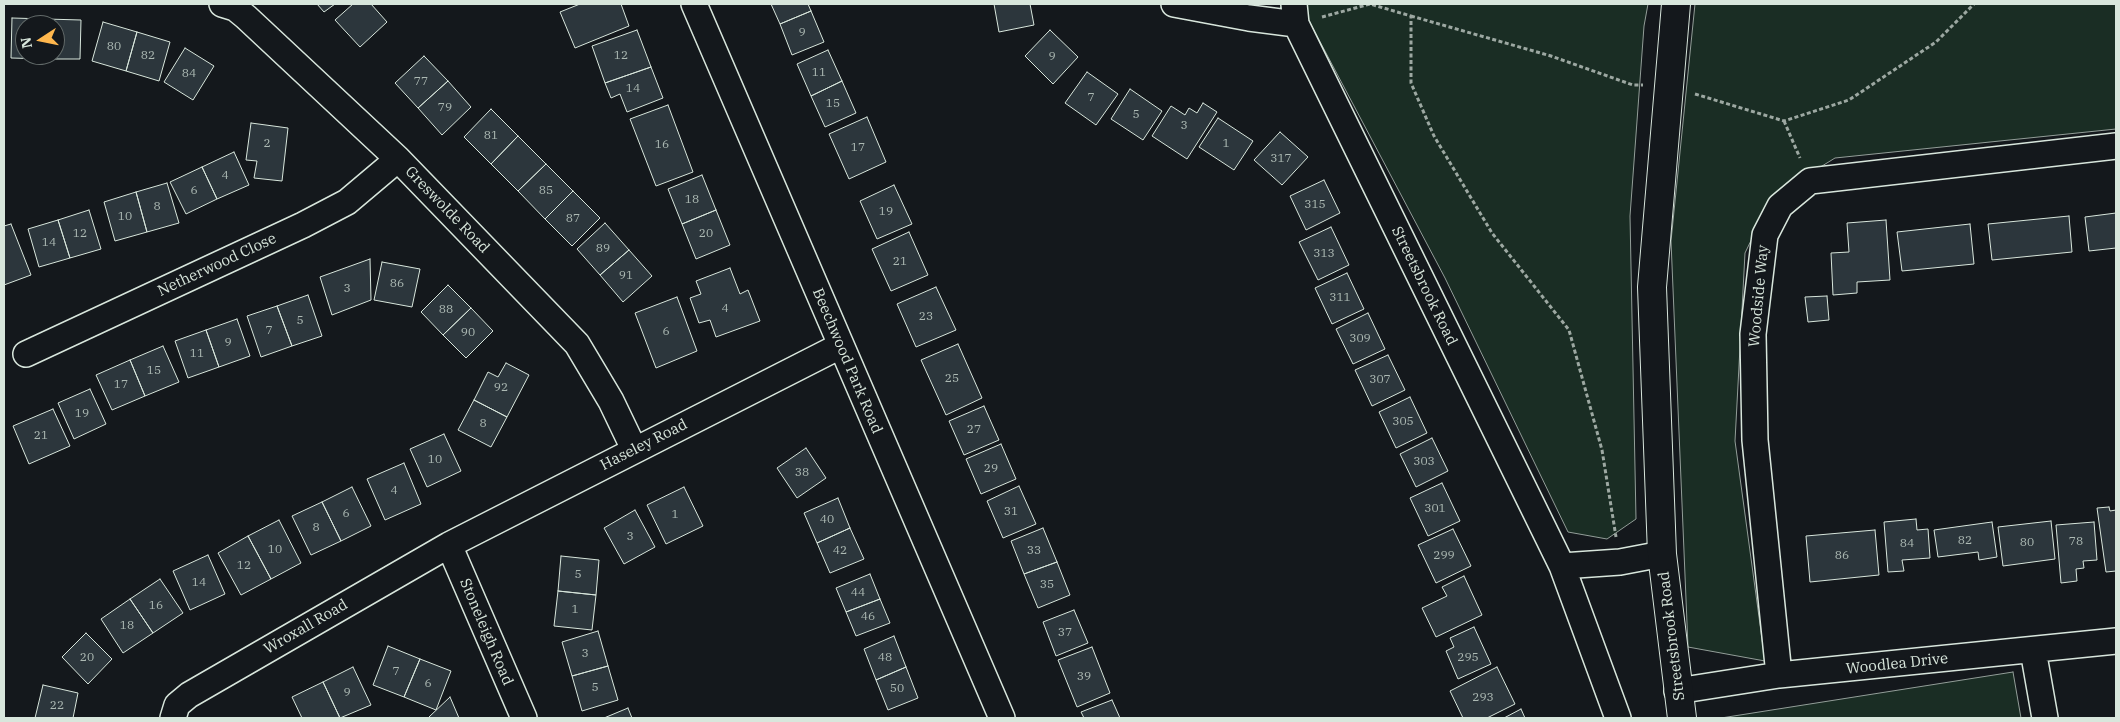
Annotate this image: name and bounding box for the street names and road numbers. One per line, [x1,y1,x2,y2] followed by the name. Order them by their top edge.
[401,163,493,257] street label: Greswolde Road
[1387,224,1461,348] street label: Streetsbrook Road
[155,230,279,300] street label: Netherwood Close
[1746,244,1772,348] street label: Woodside Way
[808,285,886,437] street label: Beechwood Park Road
[598,415,690,475] street label: Haseley Road
[1655,570,1689,702] street label: Streetsbrook Road
[455,576,517,688] street label: Stoneleigh Road
[261,596,351,658] street label: Wroxall Road
[1845,650,1949,678] street label: Woodlea Drive

